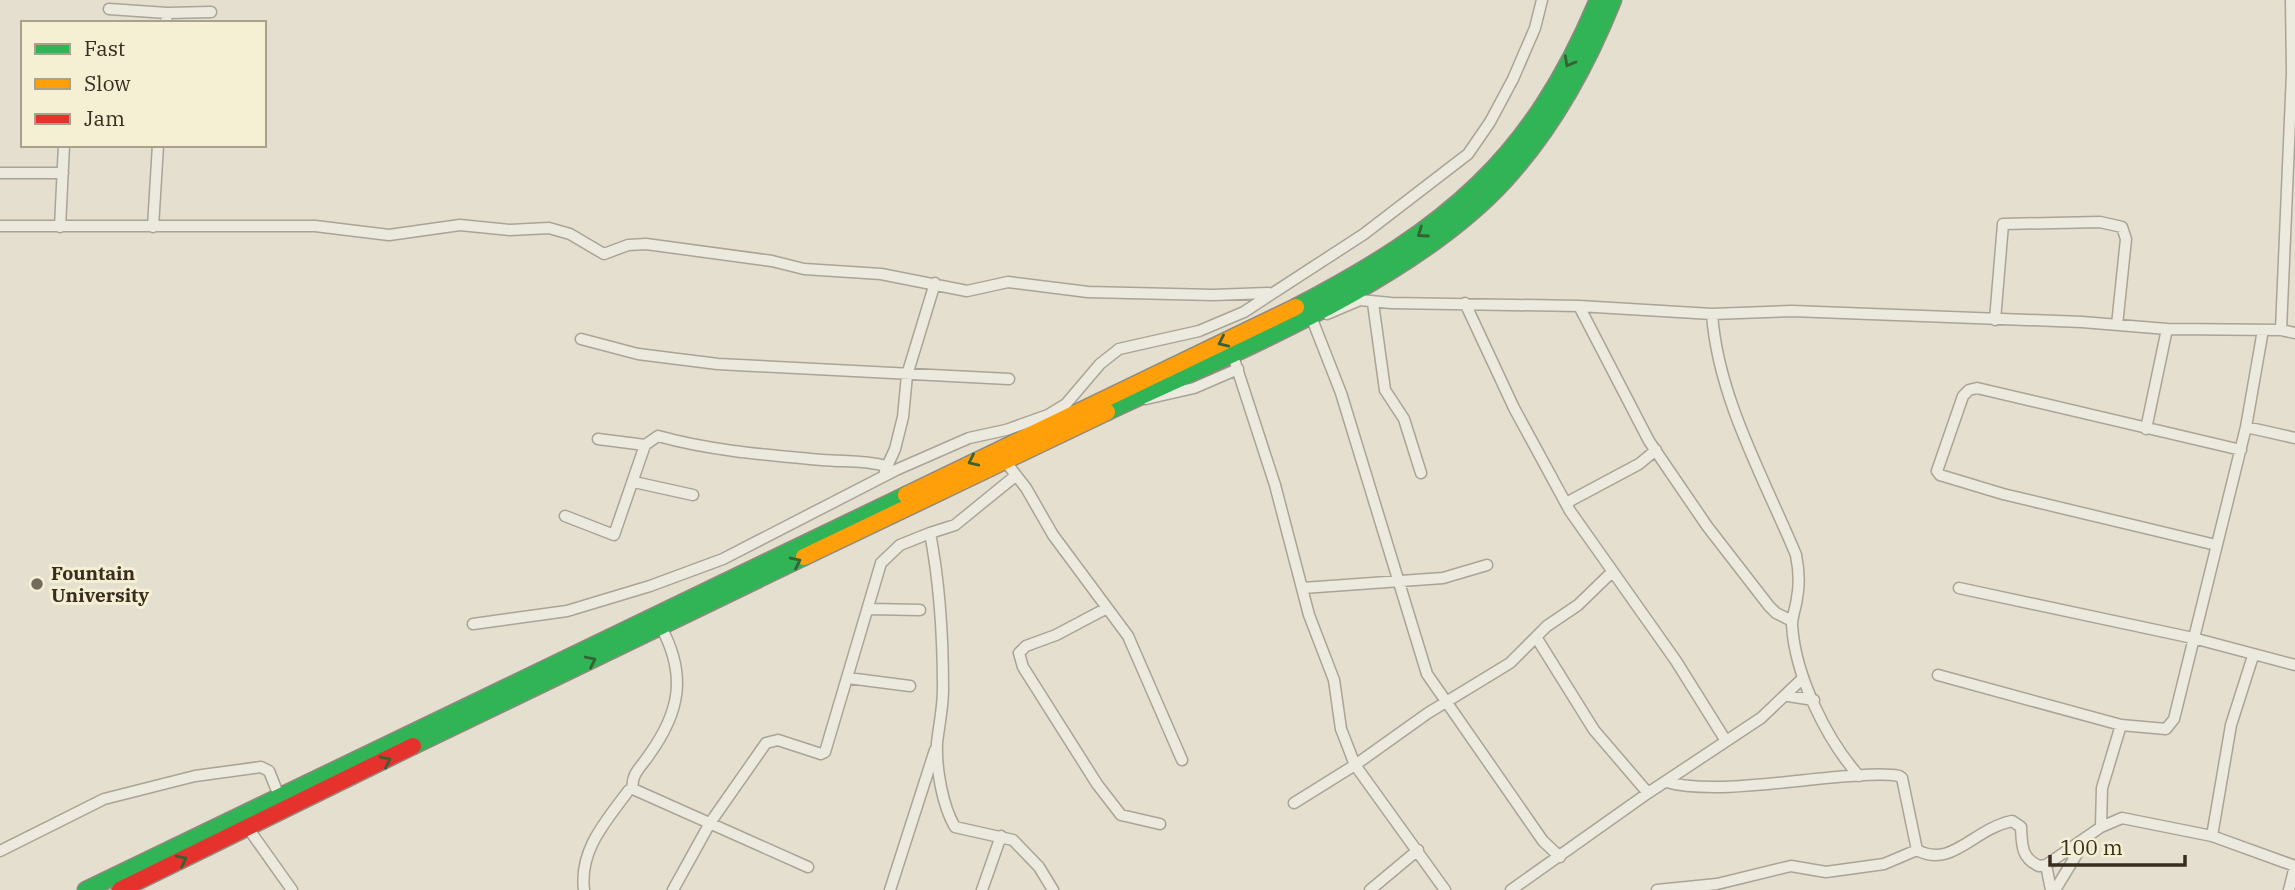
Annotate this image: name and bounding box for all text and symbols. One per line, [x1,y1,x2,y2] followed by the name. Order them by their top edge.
[21,21,266,147] legend
[84,34,125,62] text: Fast
[1564,54,1577,67] one-way arrow
[84,69,131,97] text: Slow
[84,104,125,132] text: Jam
[1417,225,1430,237] one-way arrow
[1218,334,1230,348] one-way arrow
[968,452,980,466] one-way arrow
[789,556,801,570] one-way arrow
[51,561,149,607] place label: Fountain University
[29,576,45,592] marker: Fountain University
[584,656,596,670] one-way arrow
[379,755,391,769] one-way arrow
[2050,824,2185,868] scale bar
[2060,833,2123,861] text: 100 m
[175,854,187,868] one-way arrow

